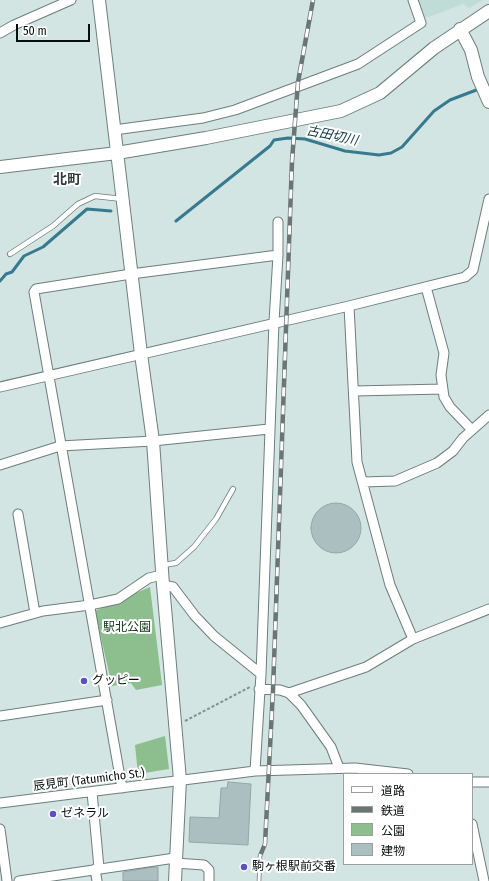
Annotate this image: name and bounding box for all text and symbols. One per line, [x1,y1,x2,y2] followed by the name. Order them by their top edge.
[18,16,92,42] scale bar
[23,24,47,38] text: 50 m
[305,123,359,149] water label: 古田切川
[53,172,81,188] district label: 北町
[103,621,151,635] park label: 駅北公園
[92,674,140,688] place label: グッピー
[79,676,89,686] marker: グッピー
[32,766,146,794] street label: 辰見町 (Tatumicho St.)
[343,773,473,865] legend
[381,784,405,798] text: 道路
[381,804,405,818] text: 鉄道
[61,807,109,821] place label: ゼネラル
[48,809,58,819] marker: ゼネラル
[381,824,405,838] text: 公園
[381,844,405,858] text: 建物
[252,860,336,874] place label: 駒ヶ根駅前交番
[239,862,249,872] marker: 駒ヶ根駅前交番

